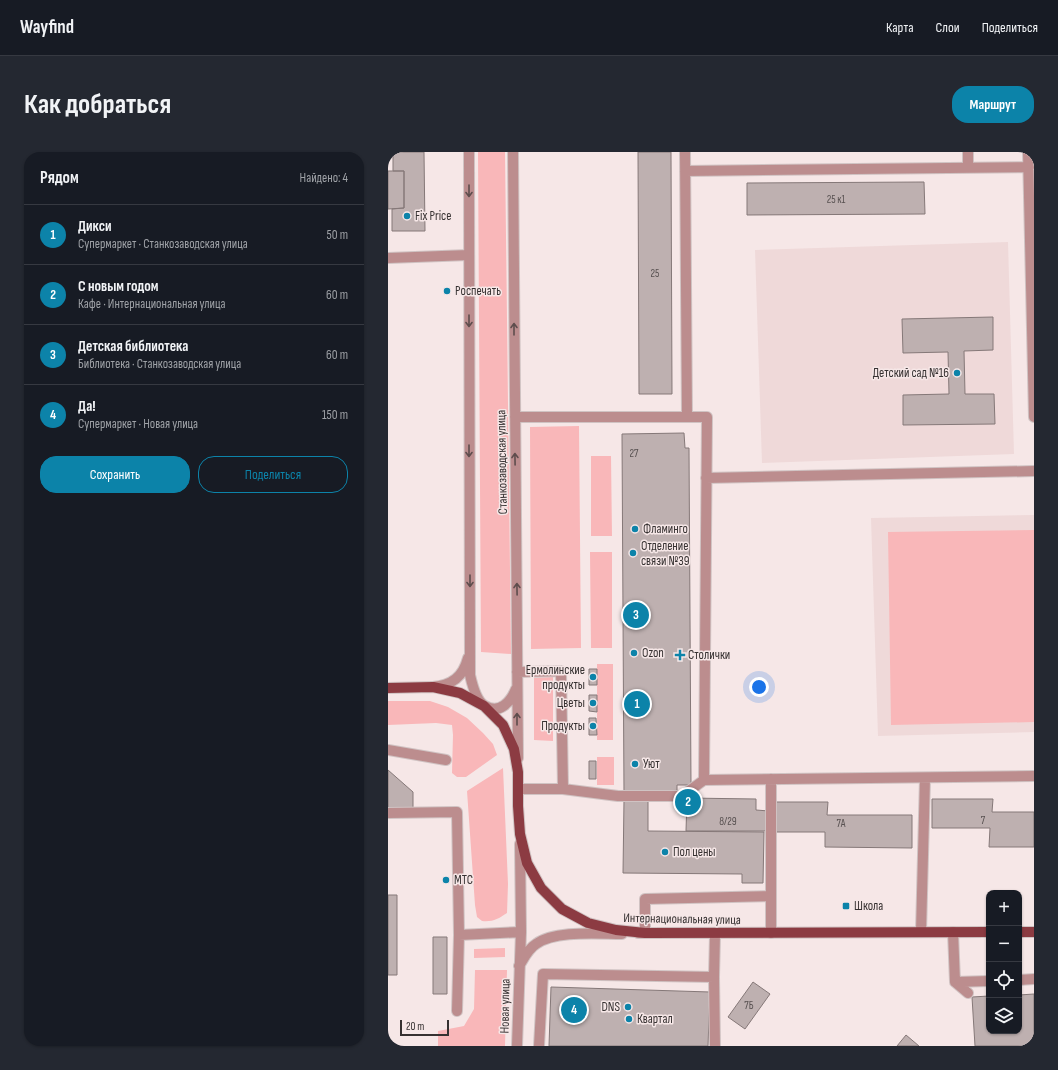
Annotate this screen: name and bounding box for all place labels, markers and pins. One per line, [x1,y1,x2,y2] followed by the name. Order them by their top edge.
[415,208,452,224] place label: Fix Price
[402,211,412,221] marker: Fix Price
[455,283,501,299] place label: Роспечать
[442,286,452,296] marker: Роспечать
[873,365,949,381] place label: Детский сад №16
[952,368,962,378] marker: Детский сад №16
[643,521,688,537] place label: Фламинго
[630,524,640,534] marker: Фламинго
[641,538,690,569] place label: Отделение связи №39
[628,548,638,558] marker: Отделение связи №39
[623,600,649,630] pin: 3
[642,645,664,661] place label: Ozon
[688,647,730,663] place label: Столички
[629,648,639,658] marker: Ozon
[675,650,685,660] marker: Столички
[526,662,585,693] place label: Ермолинские продукты
[588,672,598,682] marker: Ермолинские продукты
[624,689,650,719] pin: 1
[557,695,585,711] place label: Цветы
[588,698,598,708] marker: Цветы
[541,718,585,734] place label: Продукты
[588,721,598,731] marker: Продукты
[643,756,660,772] place label: Уют
[630,759,640,769] marker: Уют
[675,787,701,817] pin: 2
[673,844,716,860] place label: Пол цены
[660,847,670,857] marker: Пол цены
[454,872,473,888] place label: МТС
[441,875,451,885] marker: МТС
[854,898,883,914] place label: Школа
[841,901,851,911] marker: Школа
[561,995,587,1025] pin: 4
[601,999,620,1015] place label: DNS
[623,1002,633,1012] marker: DNS
[637,1011,673,1027] place label: Квартал
[624,1014,634,1024] marker: Квартал

